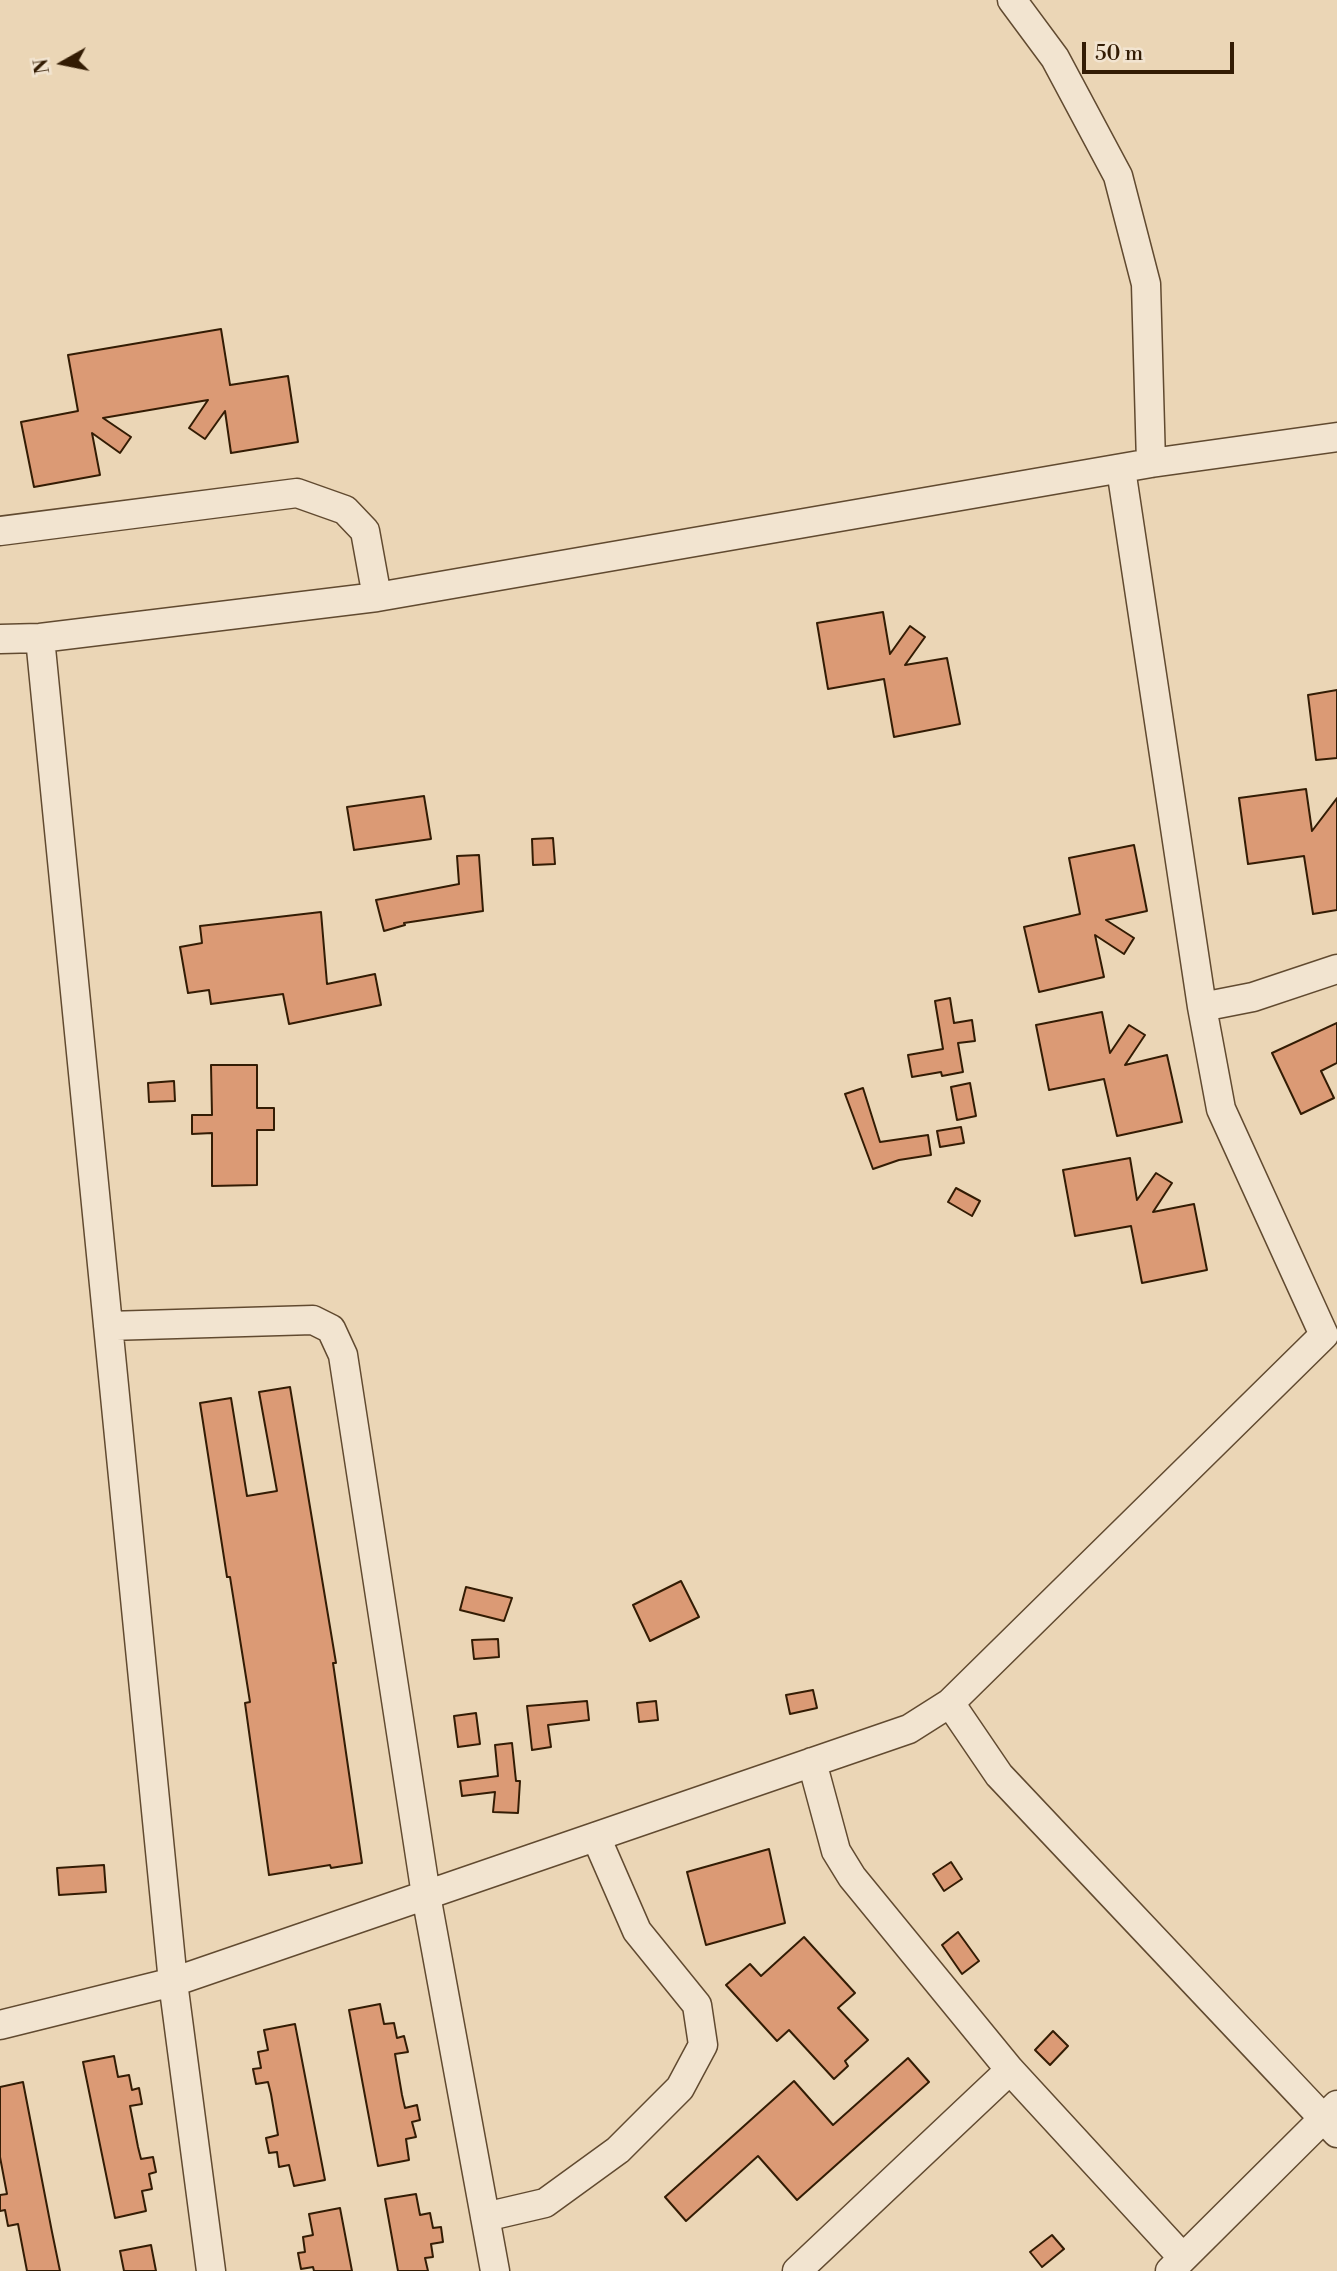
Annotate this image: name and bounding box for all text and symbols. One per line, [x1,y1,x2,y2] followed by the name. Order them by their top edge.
[28,28,98,98] north arrow
[1085,28,1237,72] scale bar
[1095,41,1143,67] text: 50 m
[29,57,55,76] text: N

